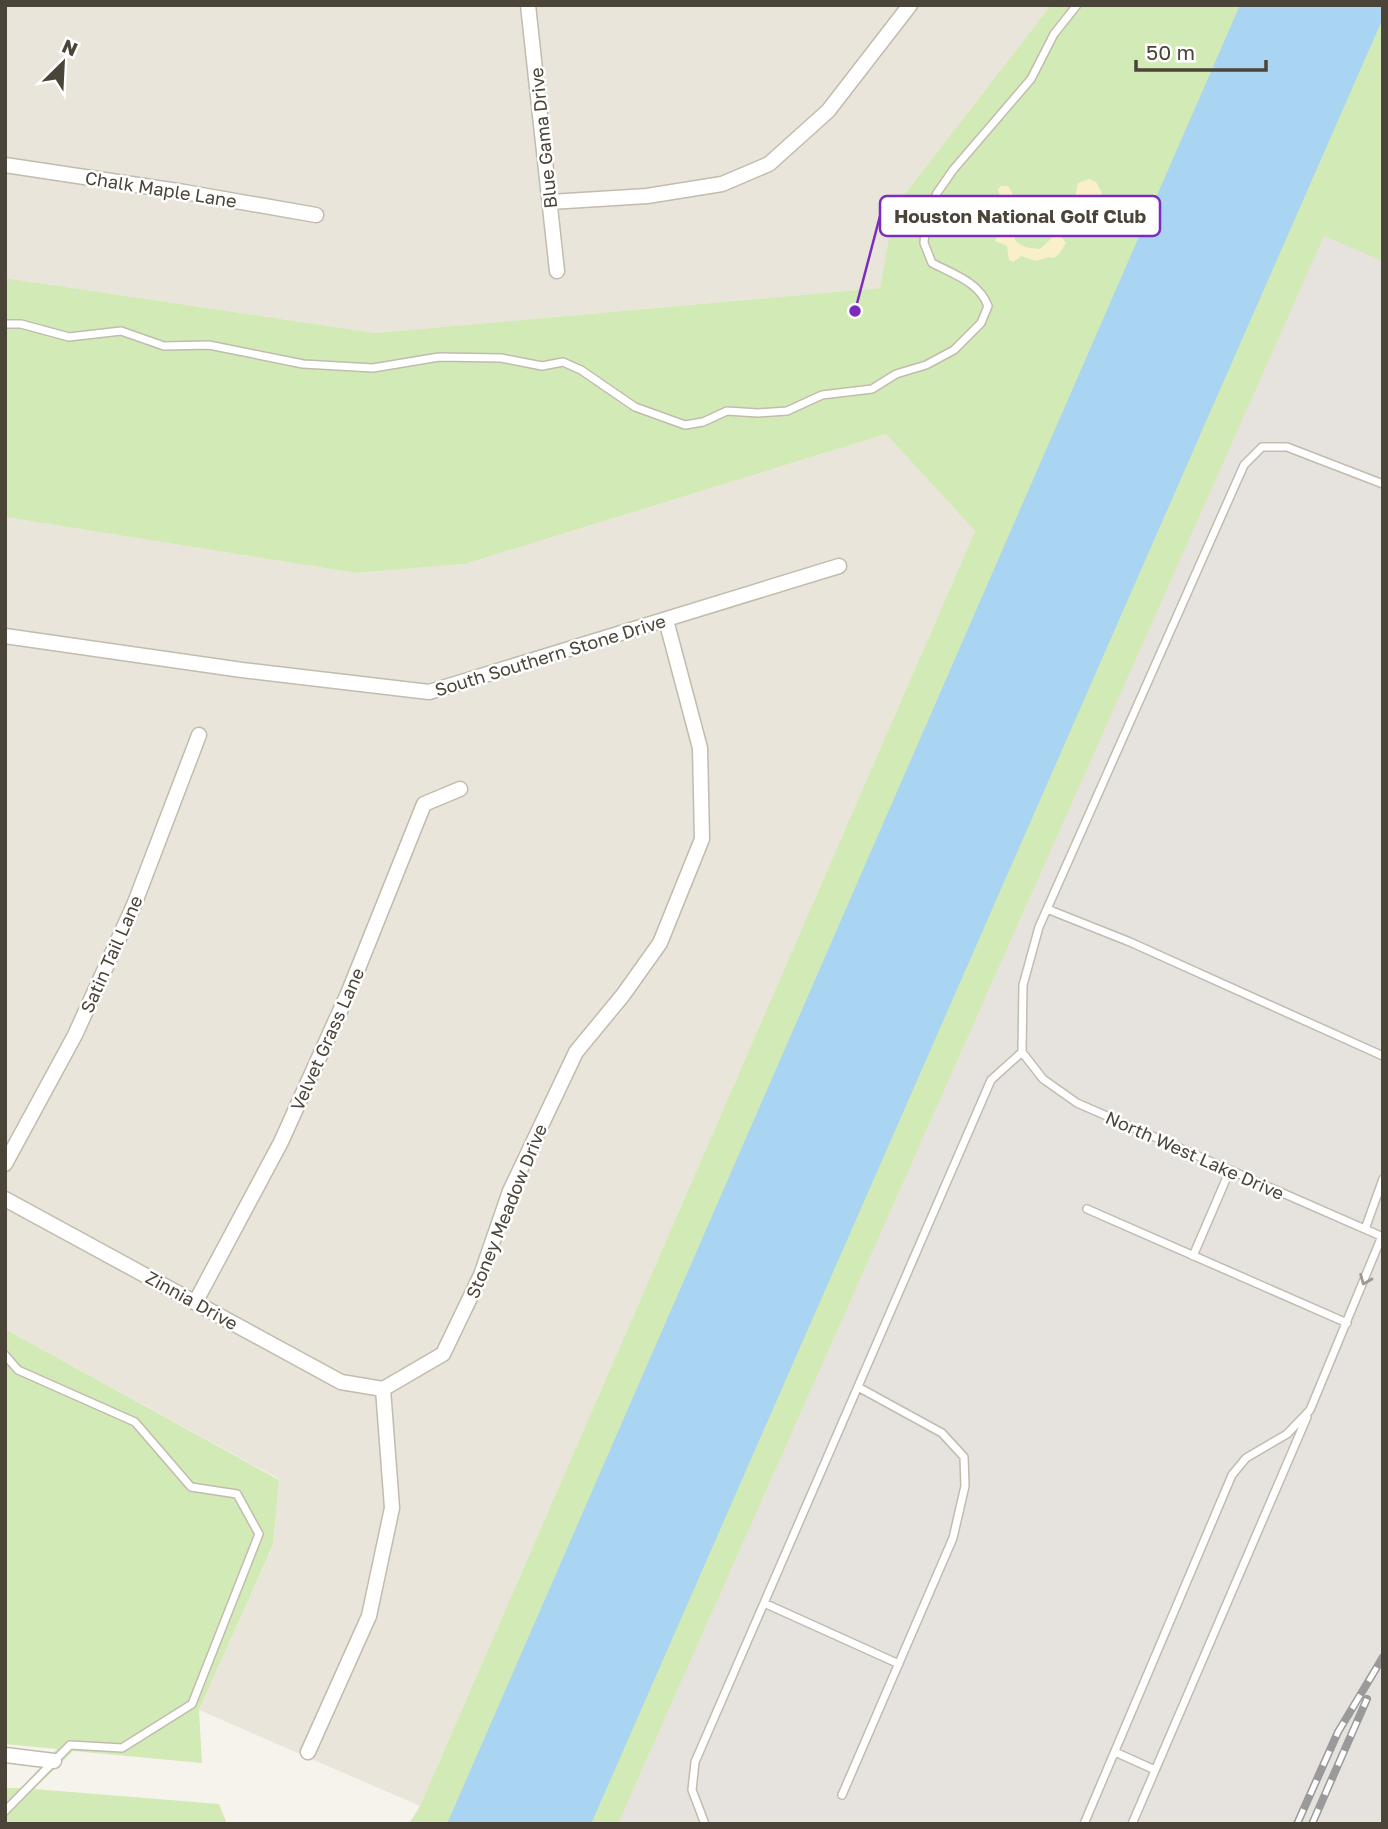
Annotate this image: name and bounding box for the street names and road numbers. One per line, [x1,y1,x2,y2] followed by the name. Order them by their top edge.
[525,66,561,210] street label: Blue Gama Drive
[84,166,238,212] street label: Chalk Maple Lane
[432,609,668,701] street label: South Southern Stone Drive
[75,892,147,1016] street label: Satin Tail Lane
[286,964,368,1114] street label: Velvet Grass Lane
[1102,1106,1288,1204] street label: North West Lake Drive
[461,1120,551,1302] street label: Stoney Meadow Drive
[142,1266,242,1334] street label: Zinnia Drive

